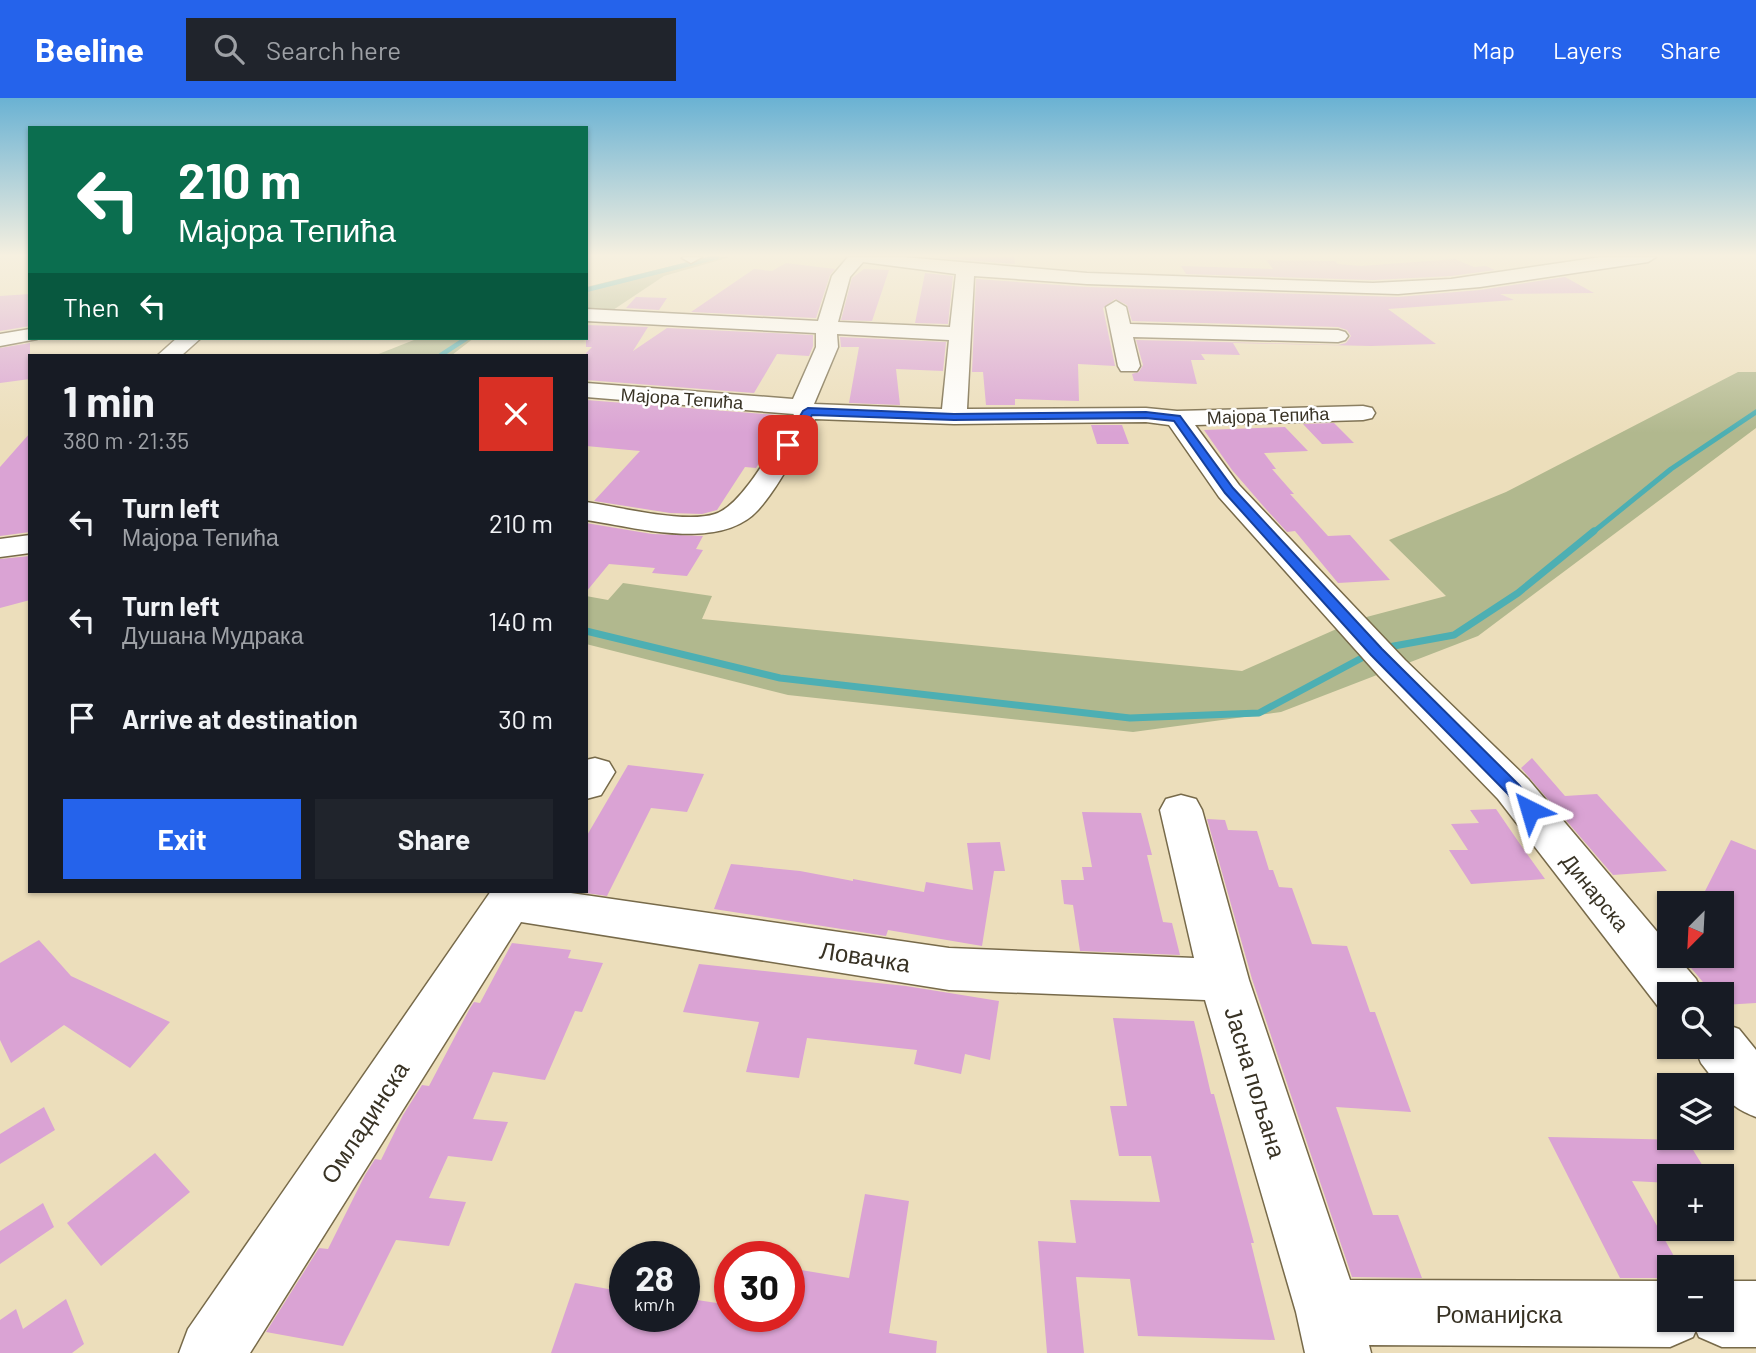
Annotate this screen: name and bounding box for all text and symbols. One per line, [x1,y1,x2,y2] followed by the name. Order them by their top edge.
[186,18,676,81] search box
[35,29,144,69] text: Beeline
[210,30,248,68] icon: search
[266,34,401,65] text: Search here
[1472,35,1515,64] text: Map
[1553,35,1622,64] text: Layers
[1660,35,1721,64] text: Share
[178,150,301,209] text: 210 m
[63,154,154,245] icon: left
[178,210,396,248] text: Мајора Тепића
[134,287,172,325] icon: left
[63,291,120,322] text: Then
[63,375,155,425] text: 1 min
[479,377,553,451] button: close
[620,383,745,413] street label: Мајора Тепића
[1206,402,1331,428] street label: Мајора Тепића
[758,415,818,475] pin
[63,426,189,454] text: 380 m · 21:35
[769,426,807,464] icon: arrive
[122,492,220,523] text: Turn left
[63,503,101,541] icon: left
[489,507,553,538] text: 210 m
[122,523,279,551] text: Мајора Тепића
[122,590,220,621] text: Turn left
[63,601,101,639] icon: left
[488,605,553,636] text: 140 m
[122,621,303,649] text: Душана Мудрака
[63,699,101,737] icon: arrive
[122,703,358,734] text: Arrive at destination
[498,703,553,734] text: 30 m
[1493,773,1567,847] position arrow
[63,799,301,879] button: Exit
[315,799,553,879] button: Share
[1557,848,1635,936] street label: Динарска
[1657,891,1734,968] north arrow
[1657,891,1734,1332] map controls
[818,935,913,978] street label: Ловачка
[1657,982,1734,1059] button: search
[1219,1003,1293,1162] street label: Јасна пољана
[314,1055,415,1188] street label: Омладинска
[1657,1073,1734,1150] button: layers
[1657,1164,1734,1241] button: +
[714,1241,805,1332] speed limit sign: 30
[1657,1255,1734,1332] button: −
[635,1256,674,1298] text: 28
[634,1293,675,1315] text: km/h
[1436,1299,1563,1328] street label: Романијска

